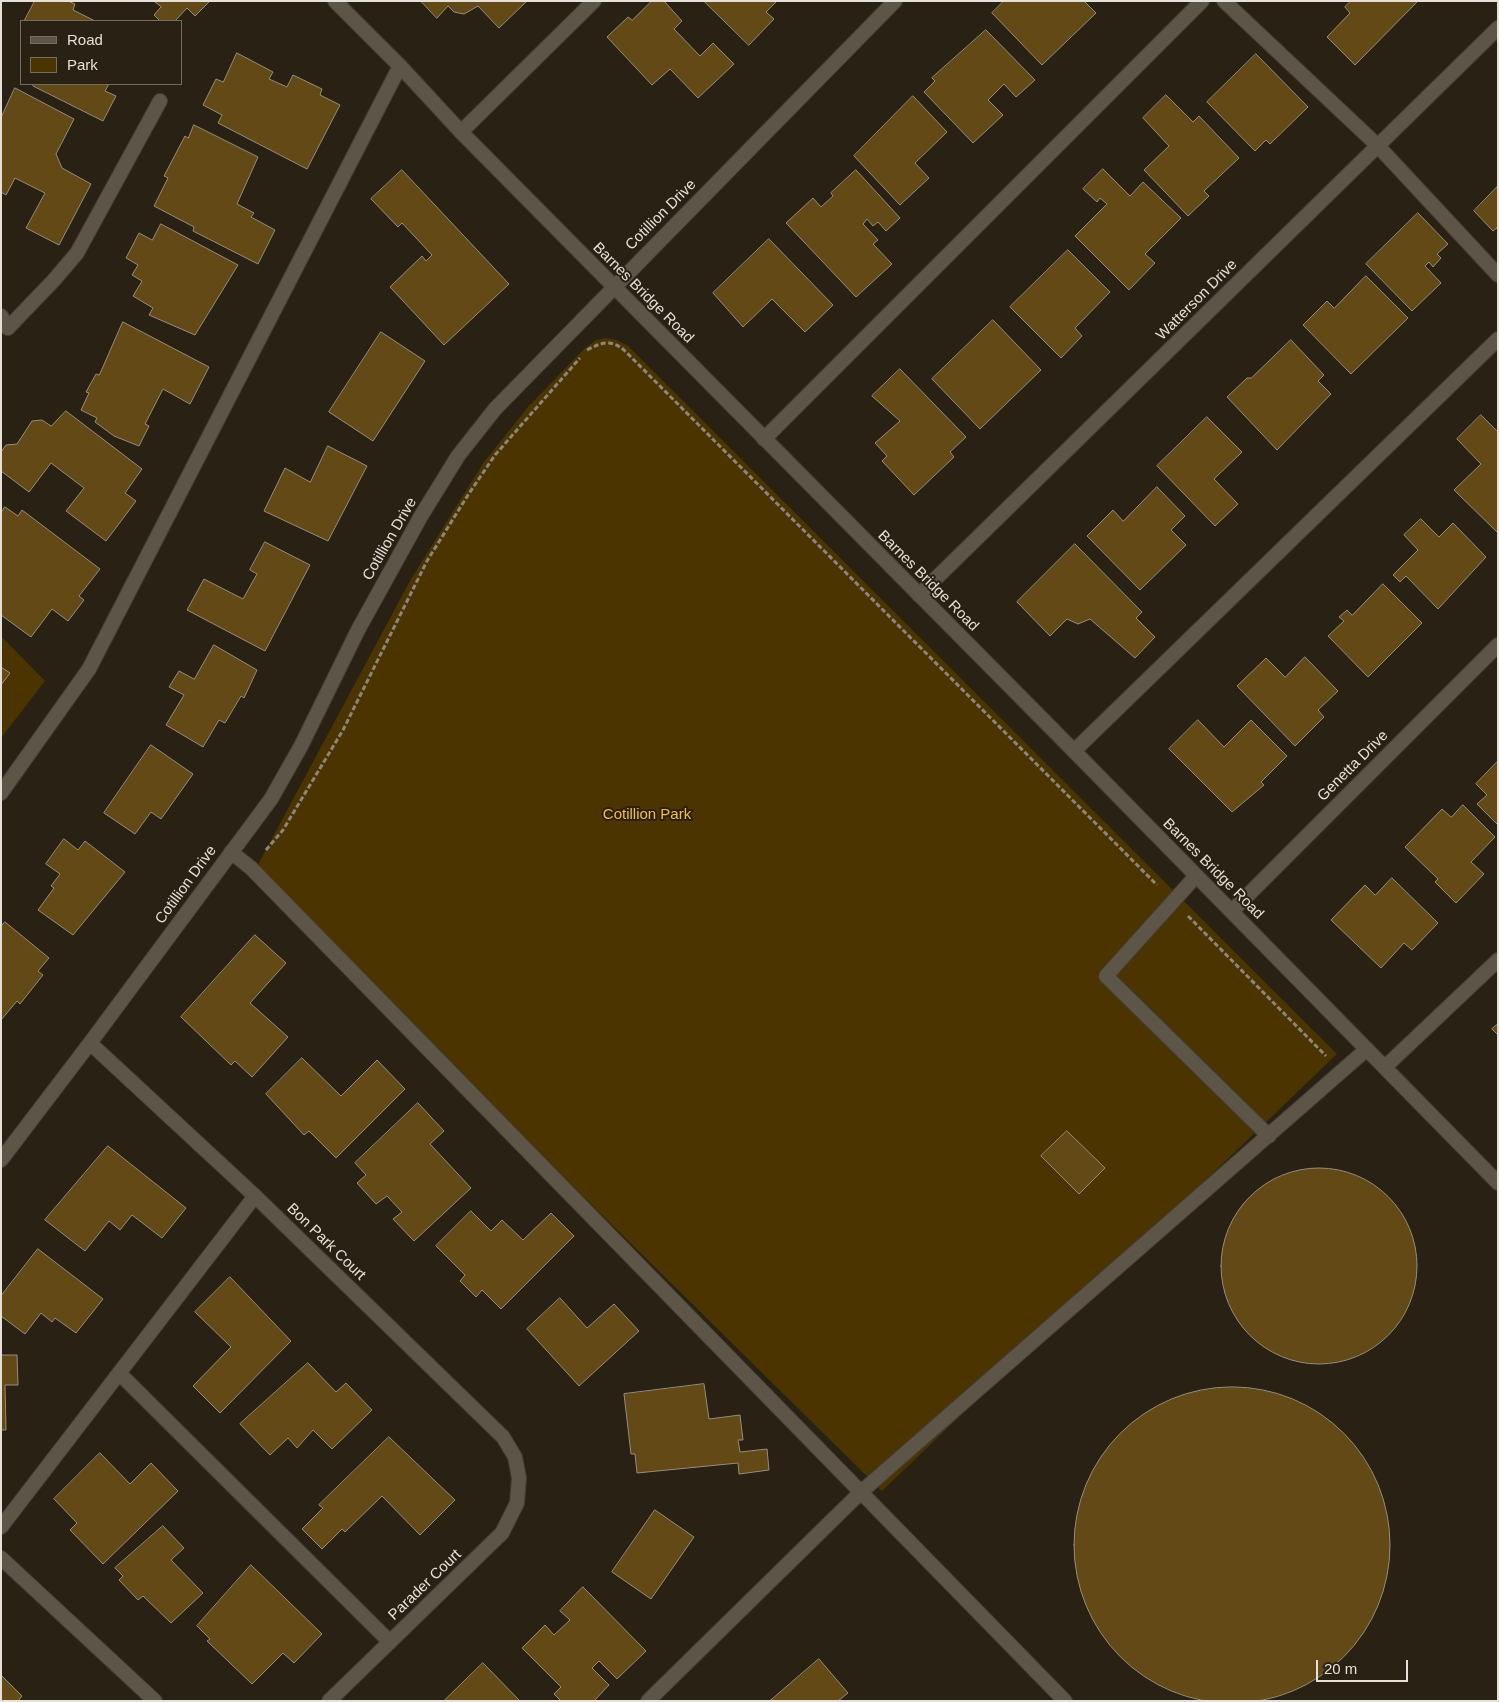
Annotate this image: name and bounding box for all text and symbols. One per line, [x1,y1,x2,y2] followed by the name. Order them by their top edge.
[20,20,182,85] legend
[67,31,103,48] text: Road
[67,56,98,73] text: Park
[622,176,700,254] street label: Cotillion Drive
[589,239,697,347] street label: Barnes Bridge Road
[1153,256,1241,344] street label: Watterson Drive
[359,494,421,584] street label: Cotillion Drive
[874,527,982,635] street label: Barnes Bridge Road
[1314,727,1392,805] street label: Genetta Drive
[603,806,691,824] park label: Cotillion Park
[1159,815,1267,923] street label: Barnes Bridge Road
[152,842,220,928] street label: Cotillion Drive
[283,1200,369,1284] street label: Bon Park Court
[385,1546,465,1624] street label: Parader Court
[1319,1650,1412,1682] scale bar
[1324,1660,1357,1677] text: 20 m

